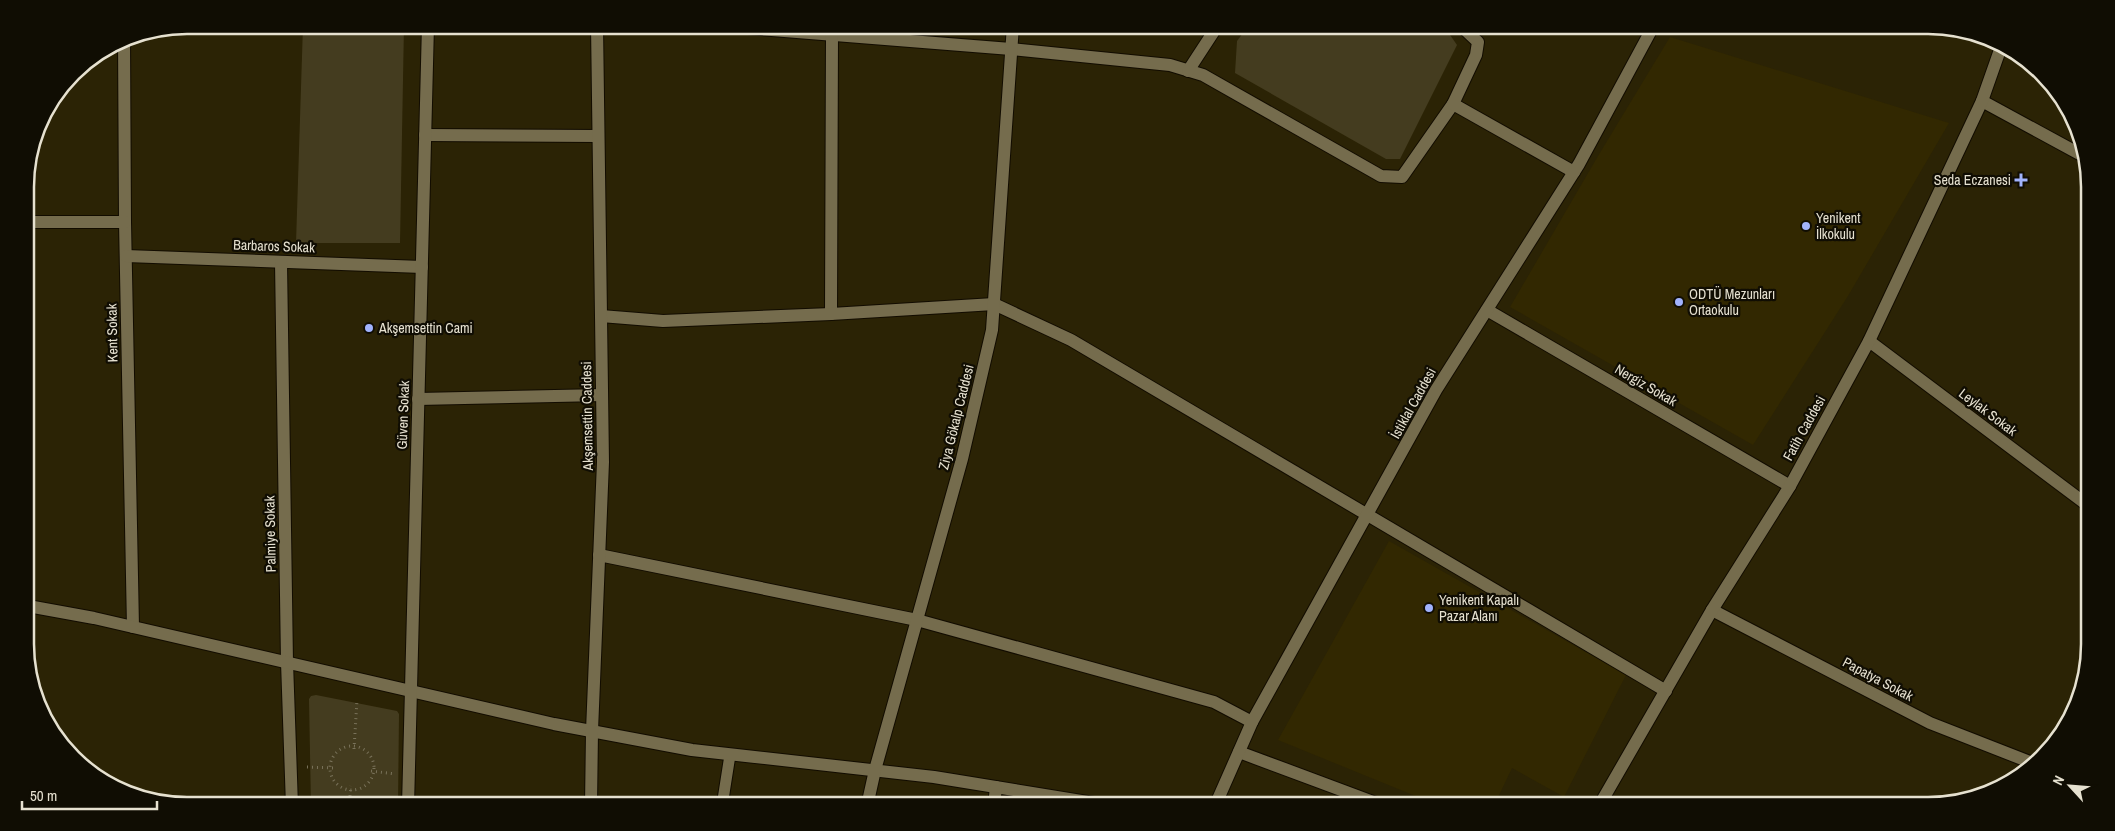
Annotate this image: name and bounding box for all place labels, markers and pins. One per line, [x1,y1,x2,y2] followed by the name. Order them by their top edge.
[1934,171,2011,189] place label: Seda Eczanesi
[2015,174,2027,186] marker: Seda Eczanesi
[1816,209,1860,243] place label: Yenikent İlkokulu
[1800,220,1812,232] marker: Yenikent İlkokulu
[1689,285,1775,319] place label: ODTÜ Mezunları Ortaokulu
[1673,296,1685,308] marker: ODTÜ Mezunları Ortaokulu
[378,319,473,337] place label: Akşemsettin Cami
[363,322,375,334] marker: Akşemsettin Cami
[1439,591,1519,625] place label: Yenikent Kapalı Pazar Alanı
[1423,602,1435,614] marker: Yenikent Kapalı Pazar Alanı

